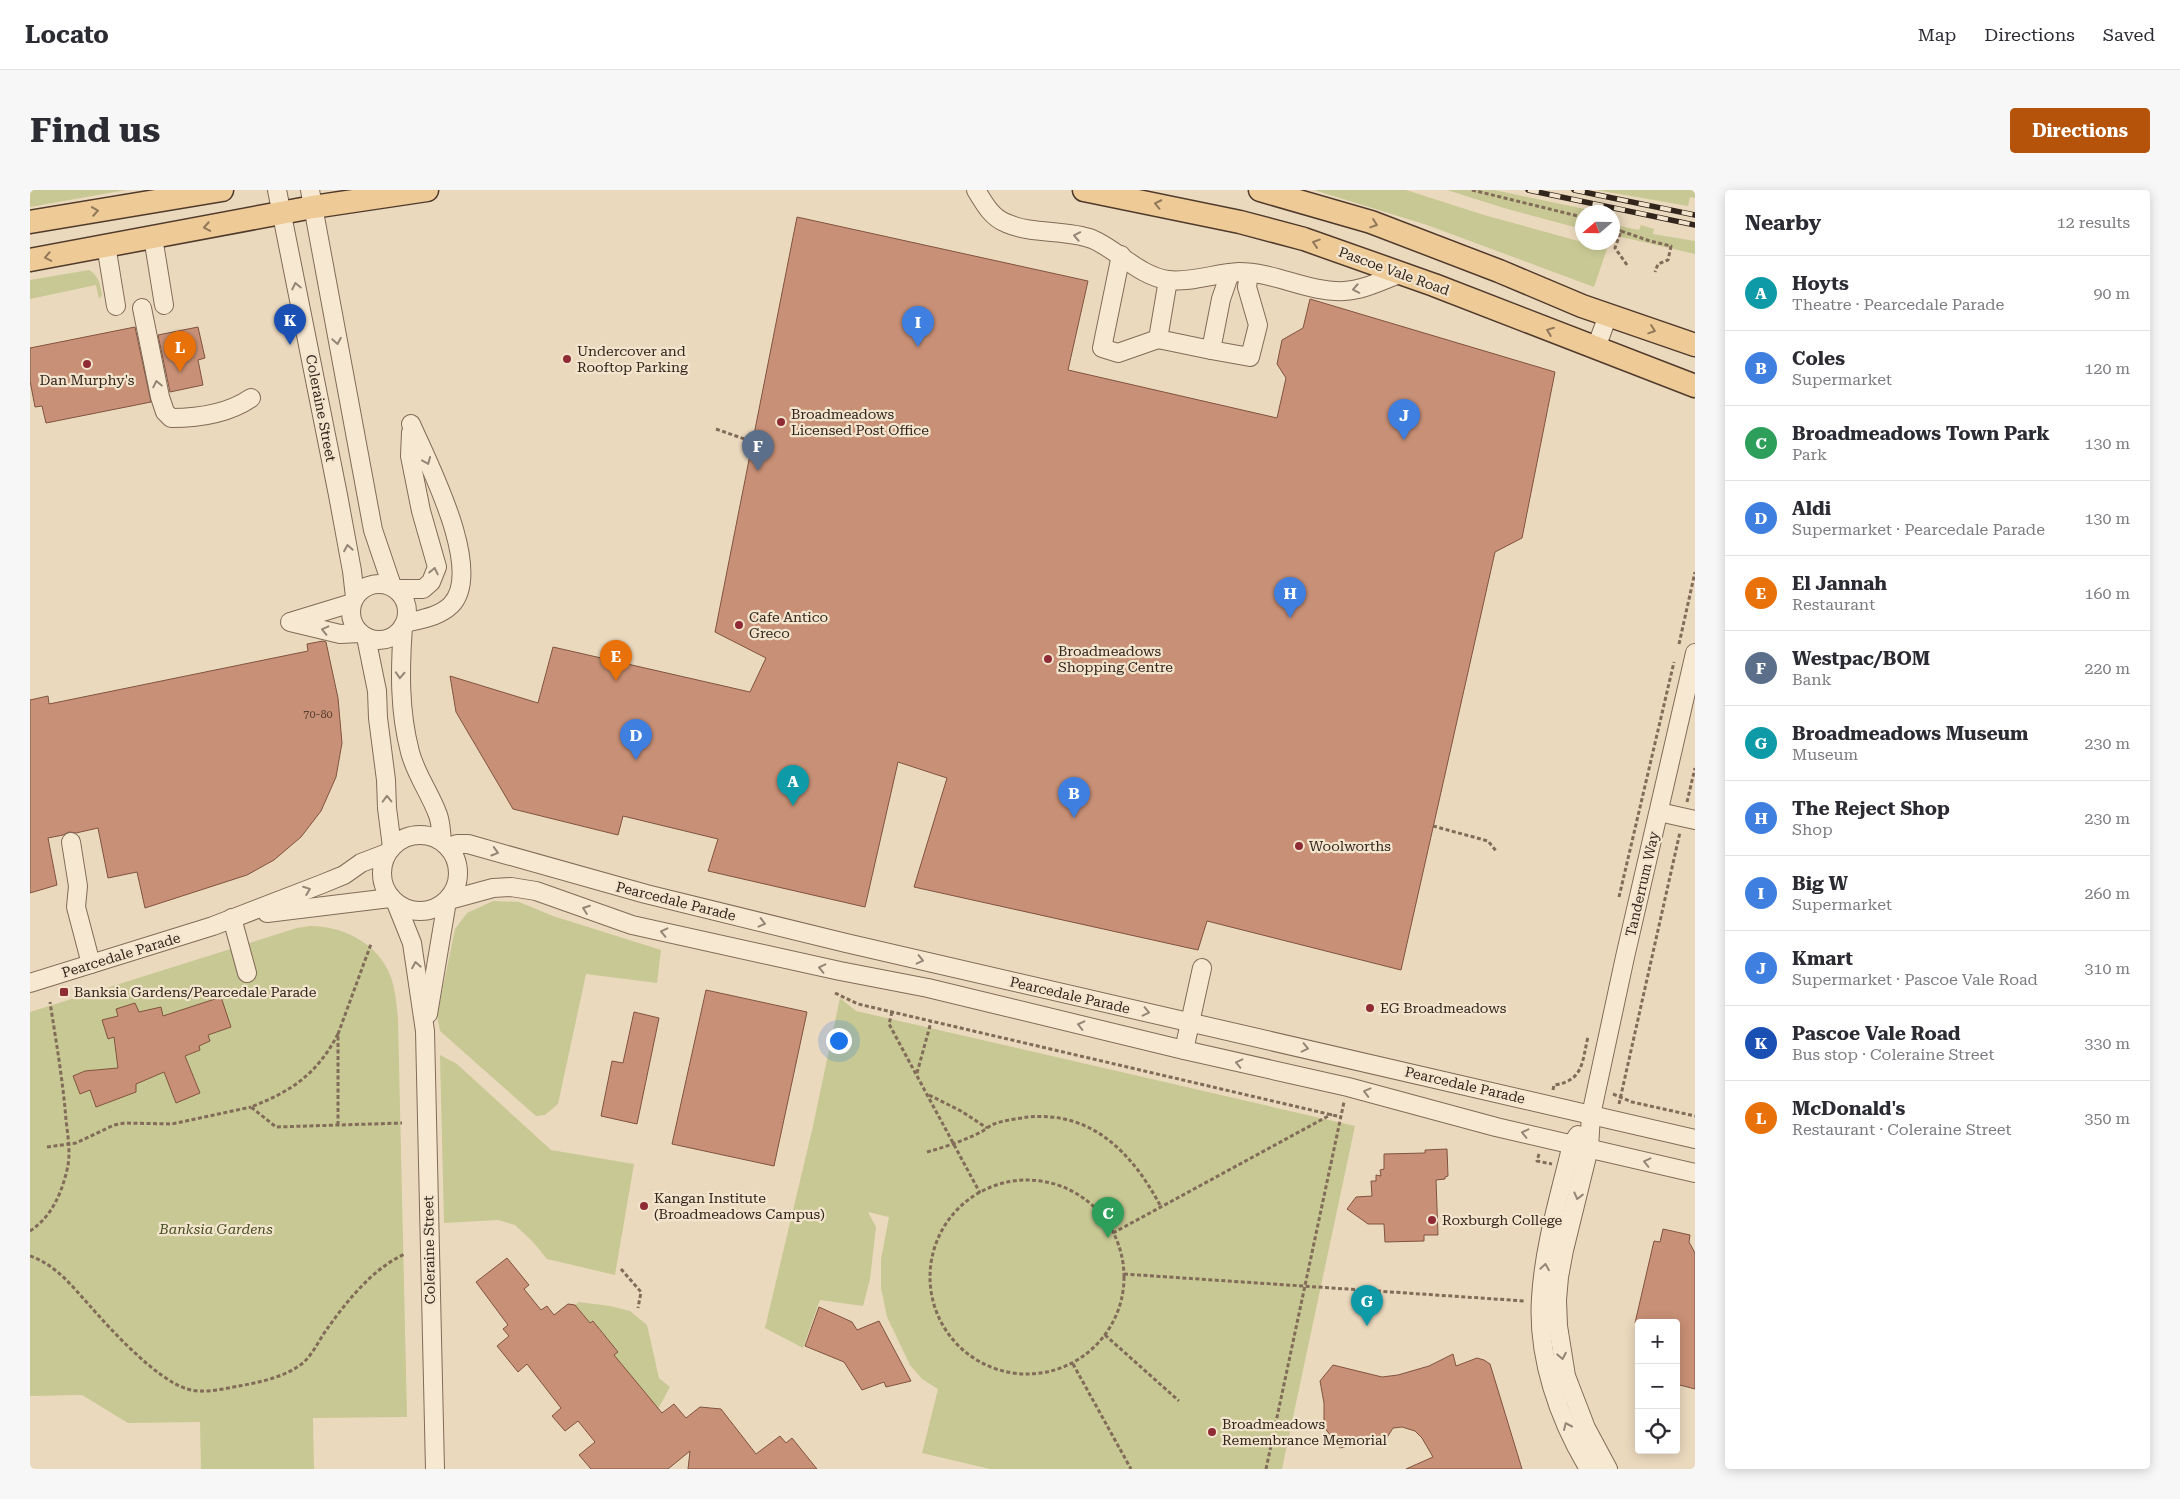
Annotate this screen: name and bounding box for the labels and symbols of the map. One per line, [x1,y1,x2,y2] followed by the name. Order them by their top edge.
[1154,199,1163,210] one-way arrow
[1575,205,1620,250] north arrow
[92,206,100,217] one-way arrow
[1369,218,1378,228] one-way arrow
[203,222,212,232] one-way arrow
[1073,231,1082,241] one-way arrow
[1312,239,1321,249] one-way arrow
[1336,243,1452,299] street label: Pascoe Vale Road
[43,251,52,262] one-way arrow
[292,282,302,290] one-way arrow
[1351,283,1360,293] one-way arrow
[274,304,306,345] pin: K
[902,306,934,347] pin: I
[1647,324,1655,334] one-way arrow
[1546,327,1555,337] one-way arrow
[164,331,196,372] pin: L
[332,336,342,345] one-way arrow
[577,343,688,375] place label: Undercover and Rooftop Parking
[303,353,339,463] street label: Coleraine Street
[561,353,573,365] marker: Undercover and Rooftop Parking
[81,358,93,370] marker: Dan Murphy's
[40,372,135,388] place label: Dan Murphy's
[153,379,163,388] one-way arrow
[1388,399,1420,440] pin: J
[791,406,929,438] place label: Broadmeadows Licensed Post Office
[775,416,787,428] marker: Broadmeadows Licensed Post Office
[742,430,774,471] pin: F
[420,456,431,465] one-way arrow
[343,544,353,553] one-way arrow
[428,567,439,575] one-way arrow
[1274,577,1306,618] pin: H
[749,609,828,641] place label: Cafe Antico Greco
[733,619,745,631] marker: Cafe Antico Greco
[320,625,329,636] one-way arrow
[600,640,632,681] pin: E
[1058,643,1173,675] place label: Broadmeadows Shopping Centre
[1042,653,1054,665] marker: Broadmeadows Shopping Centre
[395,671,406,679] one-way arrow
[303,708,333,721] house number: 70-80
[620,719,652,760] pin: D
[777,765,809,806] pin: A
[1058,777,1090,818] pin: B
[381,794,392,802] one-way arrow
[1622,829,1662,938] street label: Tanderrum Way
[1309,838,1391,854] place label: Woolworths
[1293,840,1305,852] marker: Woolworths
[491,846,499,856] one-way arrow
[614,878,738,924] street label: Pearcedale Parade
[303,886,311,896] one-way arrow
[583,905,591,915] one-way arrow
[757,917,765,927] one-way arrow
[659,927,668,938] one-way arrow
[60,929,183,981] street label: Pearcedale Parade
[915,954,924,965] one-way arrow
[412,961,422,969] one-way arrow
[818,963,827,973] one-way arrow
[1008,973,1132,1017] street label: Pearcedale Parade
[74,984,317,1000] place label: Banksia Gardens/Pearcedale Parade
[58,986,70,998] marker: Banksia Gardens/Pearcedale Parade
[1380,1000,1507,1016] place label: EG Broadmeadows
[1364,1002,1376,1014] marker: EG Broadmeadows
[1142,1006,1151,1017] one-way arrow
[1076,1020,1085,1031] one-way arrow
[826,1028,852,1054] your location
[1300,1042,1309,1053] one-way arrow
[1235,1058,1243,1069] one-way arrow
[1403,1063,1527,1107] street label: Pearcedale Parade
[1364,1088,1372,1098] one-way arrow
[1521,1129,1529,1139] one-way arrow
[1643,1157,1652,1168] one-way arrow
[654,1190,825,1222] place label: Kangan Institute (Broadmeadows Campus)
[1573,1191,1584,1200] one-way arrow
[420,1195,438,1305] street label: Coleraine Street
[1092,1197,1124,1238] pin: C
[638,1200,650,1212] marker: Kangan Institute (Broadmeadows Campus)
[1442,1212,1562,1228] place label: Roxburgh College
[1426,1214,1438,1226] marker: Roxburgh College
[158,1221,273,1237] park label: Banksia Gardens
[1539,1263,1549,1272] one-way arrow
[1351,1285,1383,1326] pin: G
[1557,1351,1567,1360] one-way arrow
[1222,1416,1388,1448] place label: Broadmeadows Remembrance Memorial
[1563,1422,1573,1431] one-way arrow
[1206,1426,1218,1438] marker: Broadmeadows Remembrance Memorial

